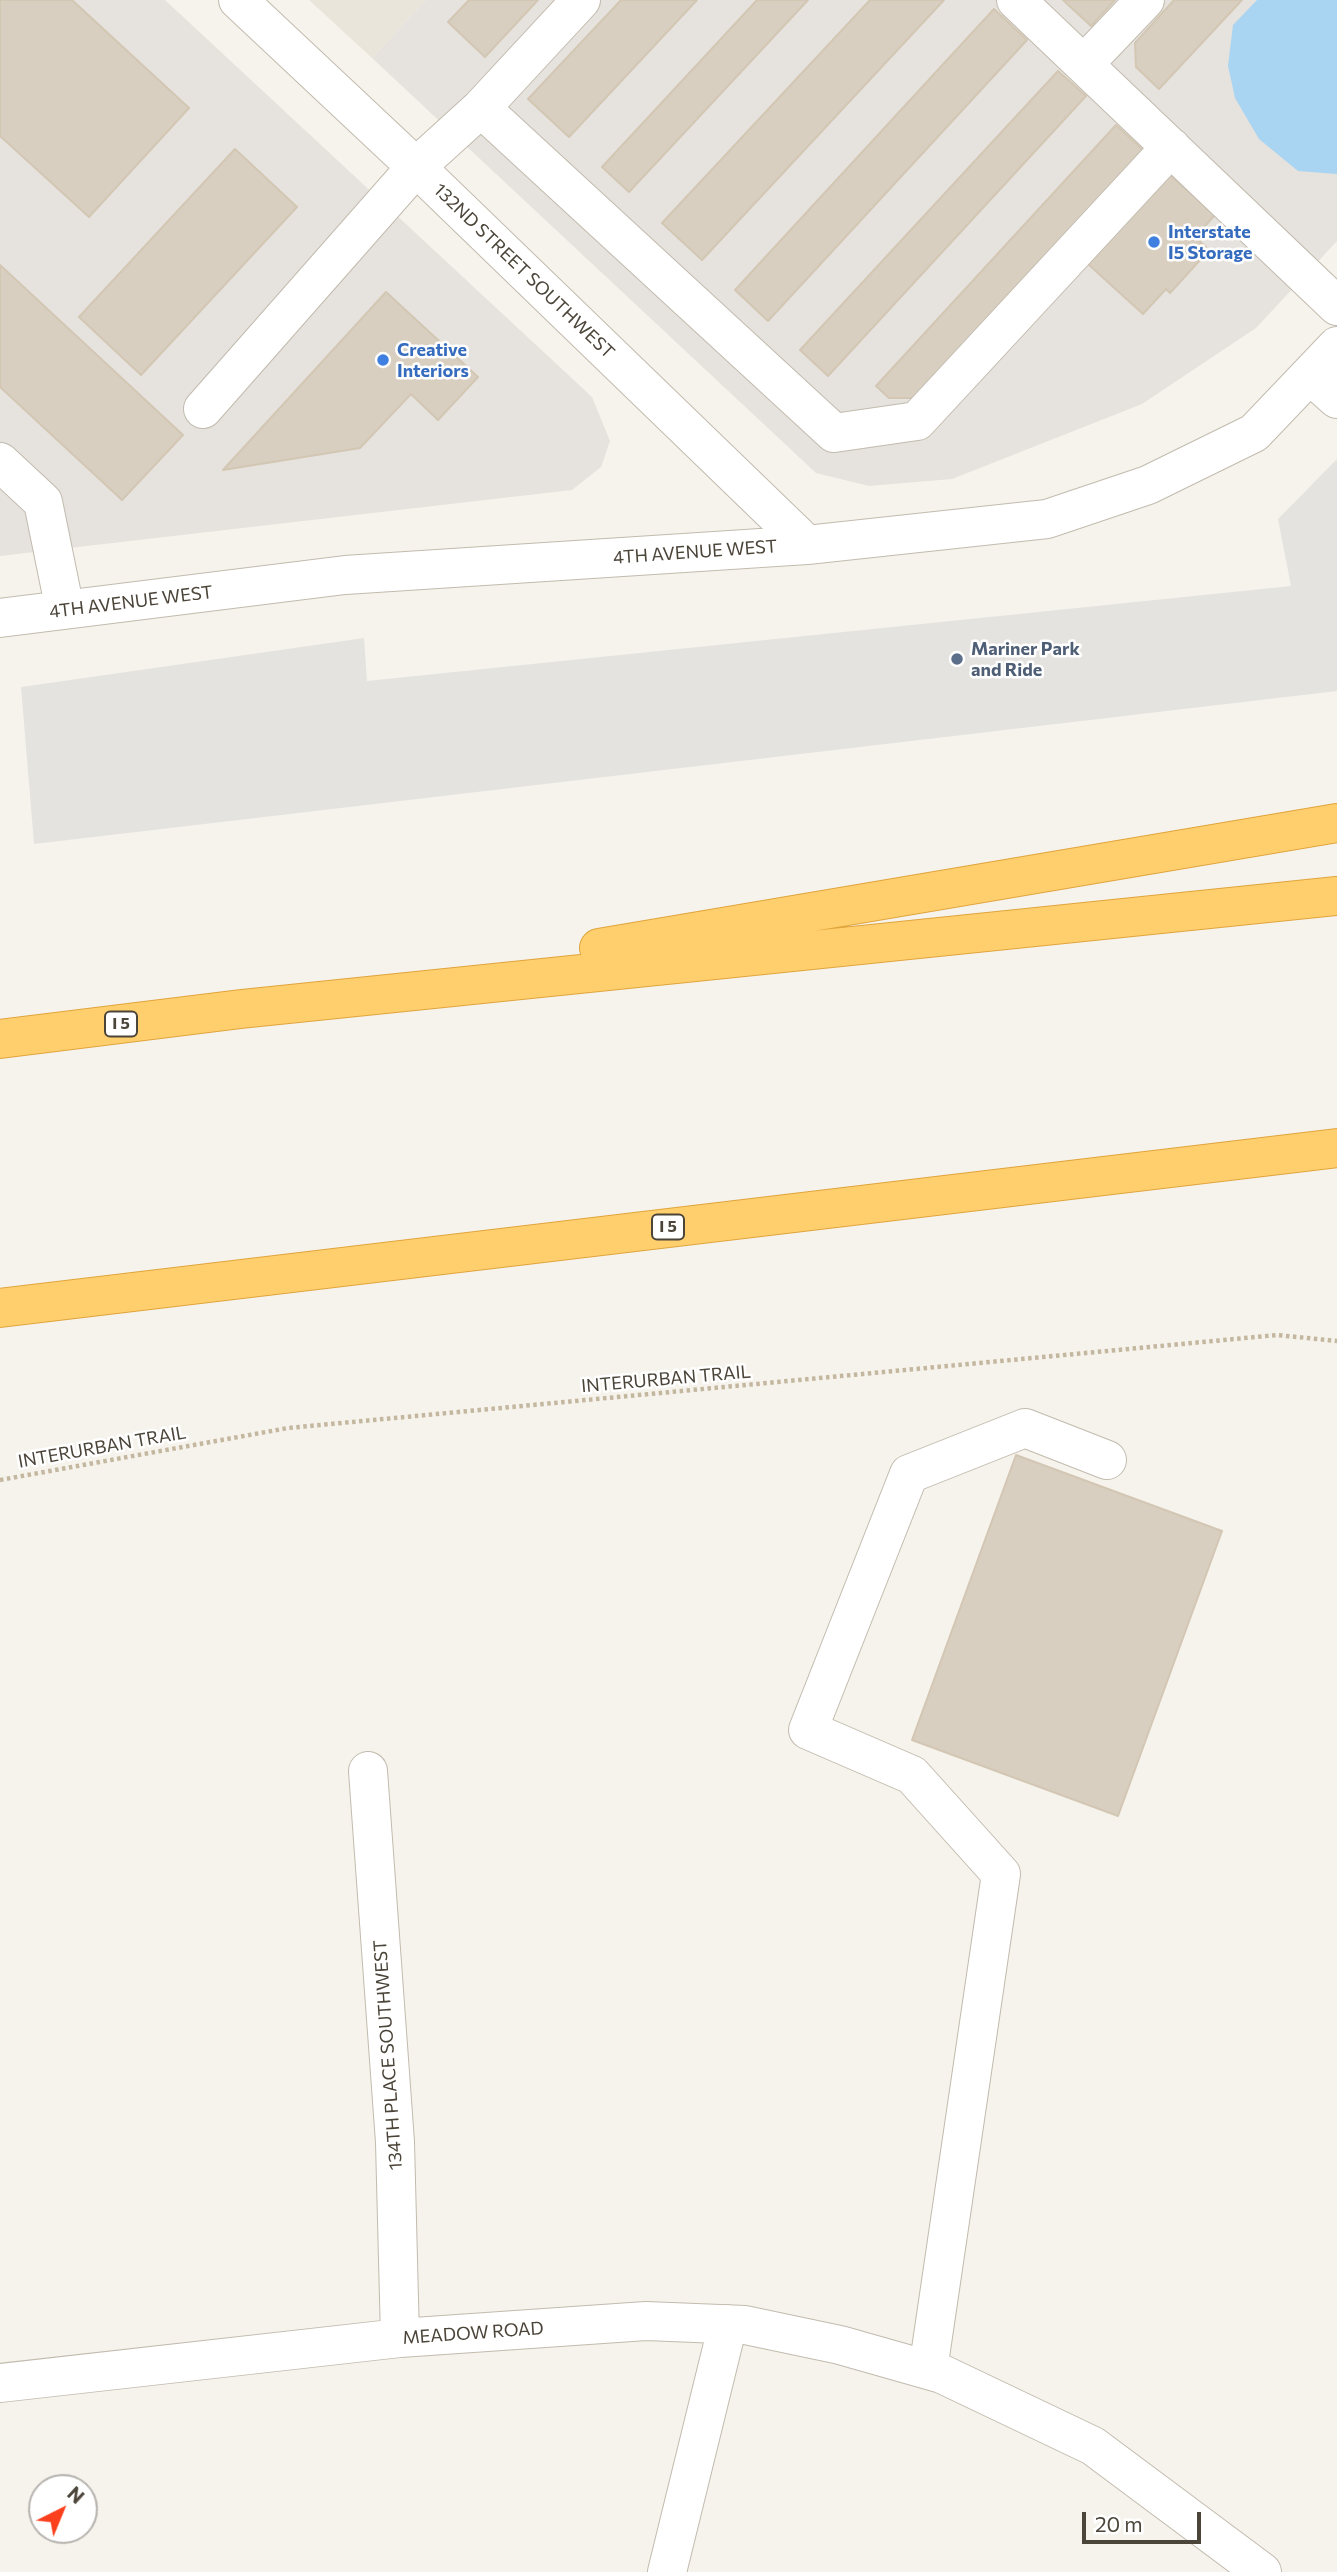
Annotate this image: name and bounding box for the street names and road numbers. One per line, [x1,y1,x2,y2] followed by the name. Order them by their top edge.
[429,179,619,363] street label: 132ND STREET SOUTHWEST
[612,535,778,569] street label: 4TH AVENUE WEST
[48,581,214,623] street label: 4TH AVENUE WEST
[105,1012,137,1036] road number: I 5
[652,1214,684,1240] road number: I 5
[580,1361,752,1397] street label: INTERURBAN TRAIL
[16,1422,188,1472] street label: INTERURBAN TRAIL
[369,1939,407,2171] street label: 134TH PLACE SOUTHWEST
[402,2317,544,2349] street label: MEADOW ROAD

